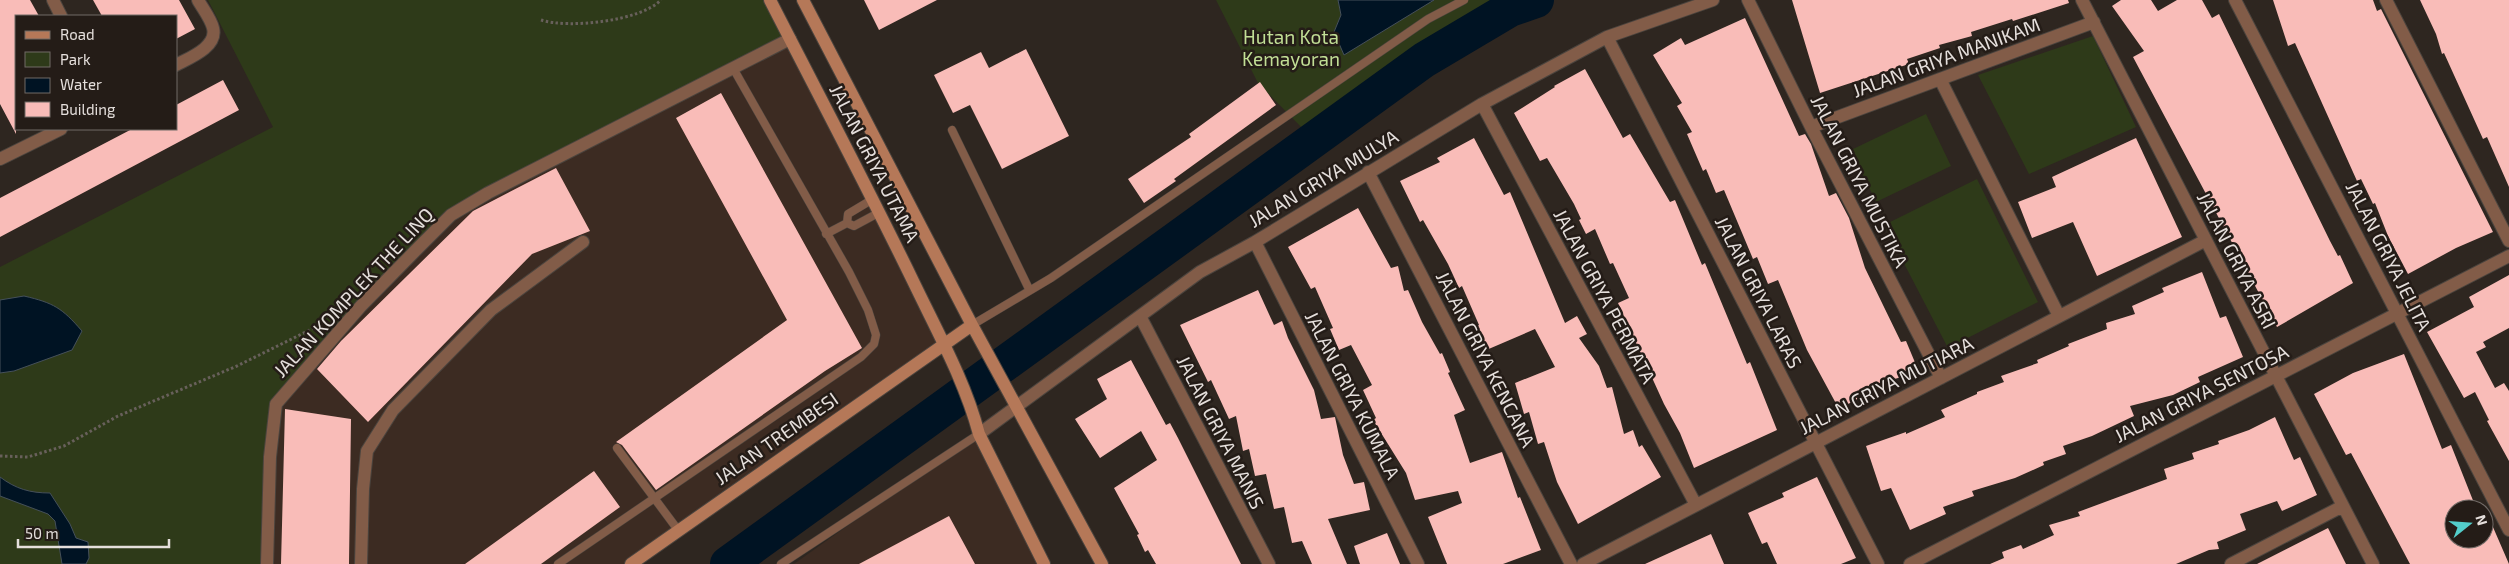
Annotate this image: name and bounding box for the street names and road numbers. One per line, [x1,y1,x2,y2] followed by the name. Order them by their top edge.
[1849,12,2043,102] street label: JALAN GRIYA MANIKAM
[825,80,925,246] street label: JALAN GRIYA UTAMA
[1806,91,1914,271] street label: JALAN GRIYA MUSTIKA
[1244,124,1402,232] street label: JALAN GRIYA MULYA
[2341,177,2437,335] street label: JALAN GRIYA JELITA
[2193,188,2281,332] street label: JALAN GRIYA ASRI
[268,202,438,382] street label: JALAN KOMPLEK THE LINQ
[1549,205,1661,387] street label: JALAN GRIYA PERMATA
[1711,212,1807,372] street label: JALAN GRIYA LARAS
[1432,267,1540,451] street label: JALAN GRIYA KENCANA
[1301,307,1405,483] street label: JALAN GRIYA KUMALA
[1795,331,1977,439] street label: JALAN GRIYA MUTIARA
[2110,339,2292,447] street label: JALAN GRIYA SENTOSA
[1172,351,1270,513] street label: JALAN GRIYA MANIS
[710,387,842,489] street label: JALAN TREMBESI

